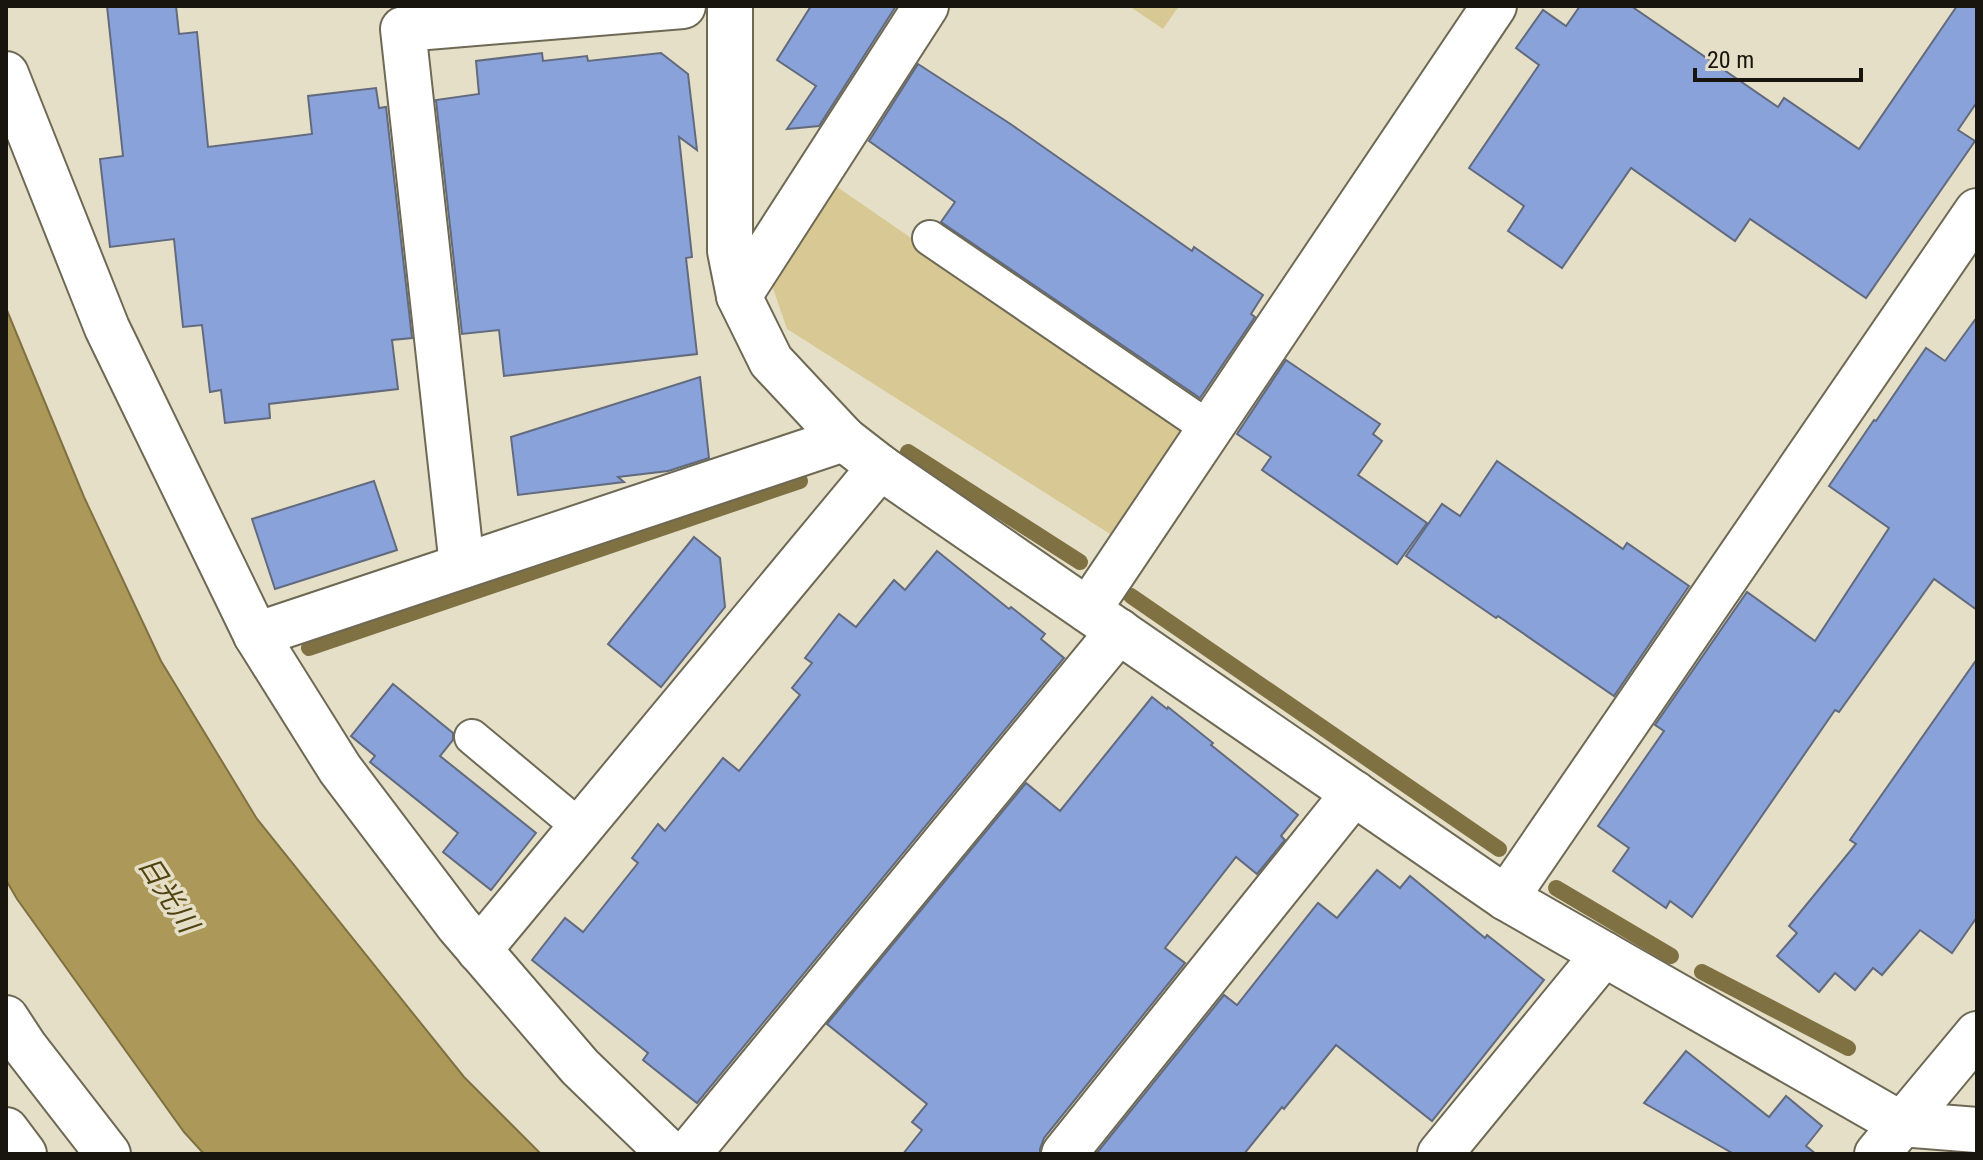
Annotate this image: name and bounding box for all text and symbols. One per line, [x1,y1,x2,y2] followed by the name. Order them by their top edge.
[1695,32,1861,82] scale bar
[1707,46,1754,74] text: 20 m
[131,850,206,941] water label: 日光川

